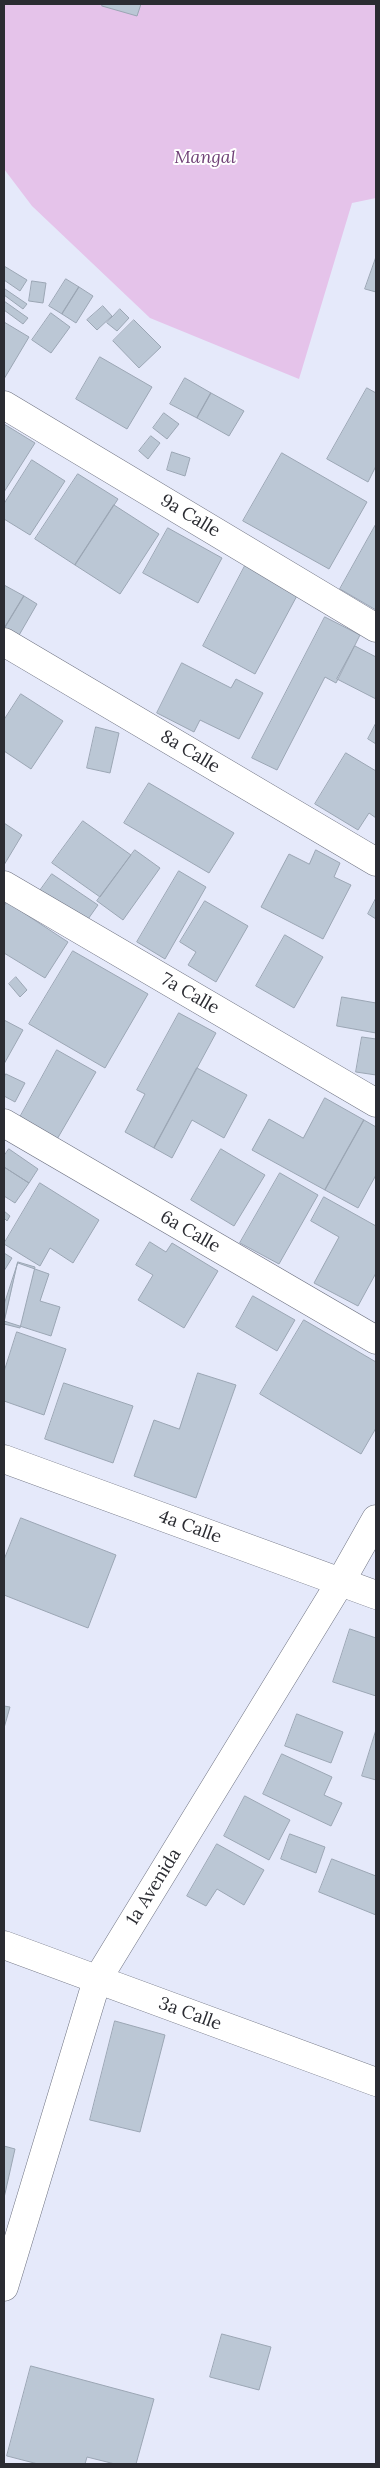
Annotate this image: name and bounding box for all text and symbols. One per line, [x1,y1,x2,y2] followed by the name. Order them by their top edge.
[174,147,236,169] park label: Mangal
[156,490,224,542] street label: 9a Calle
[156,726,224,778] street label: 8a Calle
[157,969,223,1019] street label: 7a Calle
[156,1206,224,1258] street label: 6a Calle
[156,1506,224,1548] street label: 4a Calle
[122,1845,186,1929] street label: 1a Avenida
[156,1993,224,2035] street label: 3a Calle

